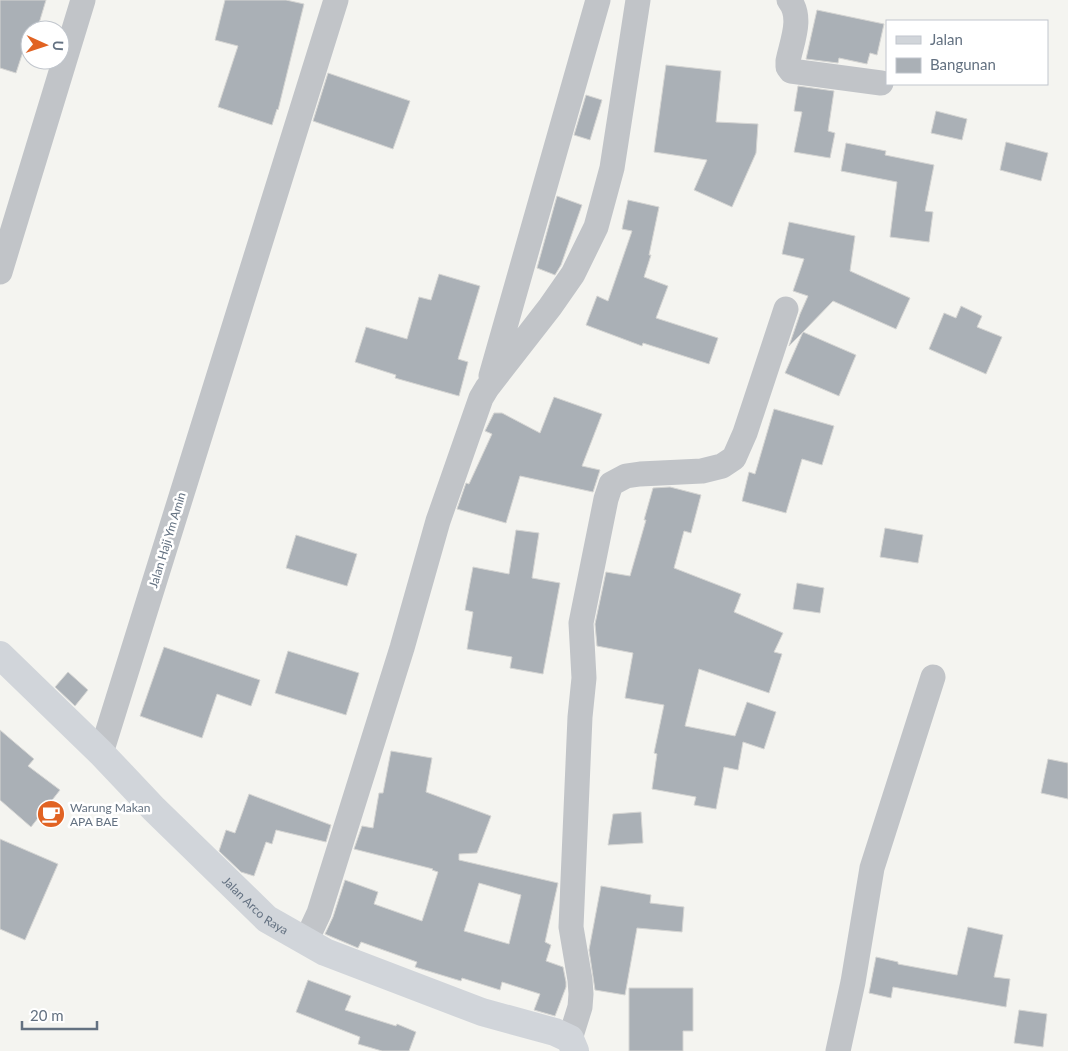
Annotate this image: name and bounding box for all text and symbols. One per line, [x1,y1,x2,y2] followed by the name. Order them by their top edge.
[20,20,70,70] north arrow
[886,20,1048,85] legend
[930,30,963,48] text: Jalan
[50,40,67,51] text: U
[930,55,996,73] text: Bangunan
[145,490,189,590] street label: Jalan Haji Ym Amin
[36,799,66,829] cafe icon: Warung Makan APA BAE
[70,800,150,829] place label: Warung Makan APA BAE
[220,873,291,937] street label: Jalan Arco Raya
[22,998,98,1030] scale bar
[30,1006,64,1024] text: 20 m

